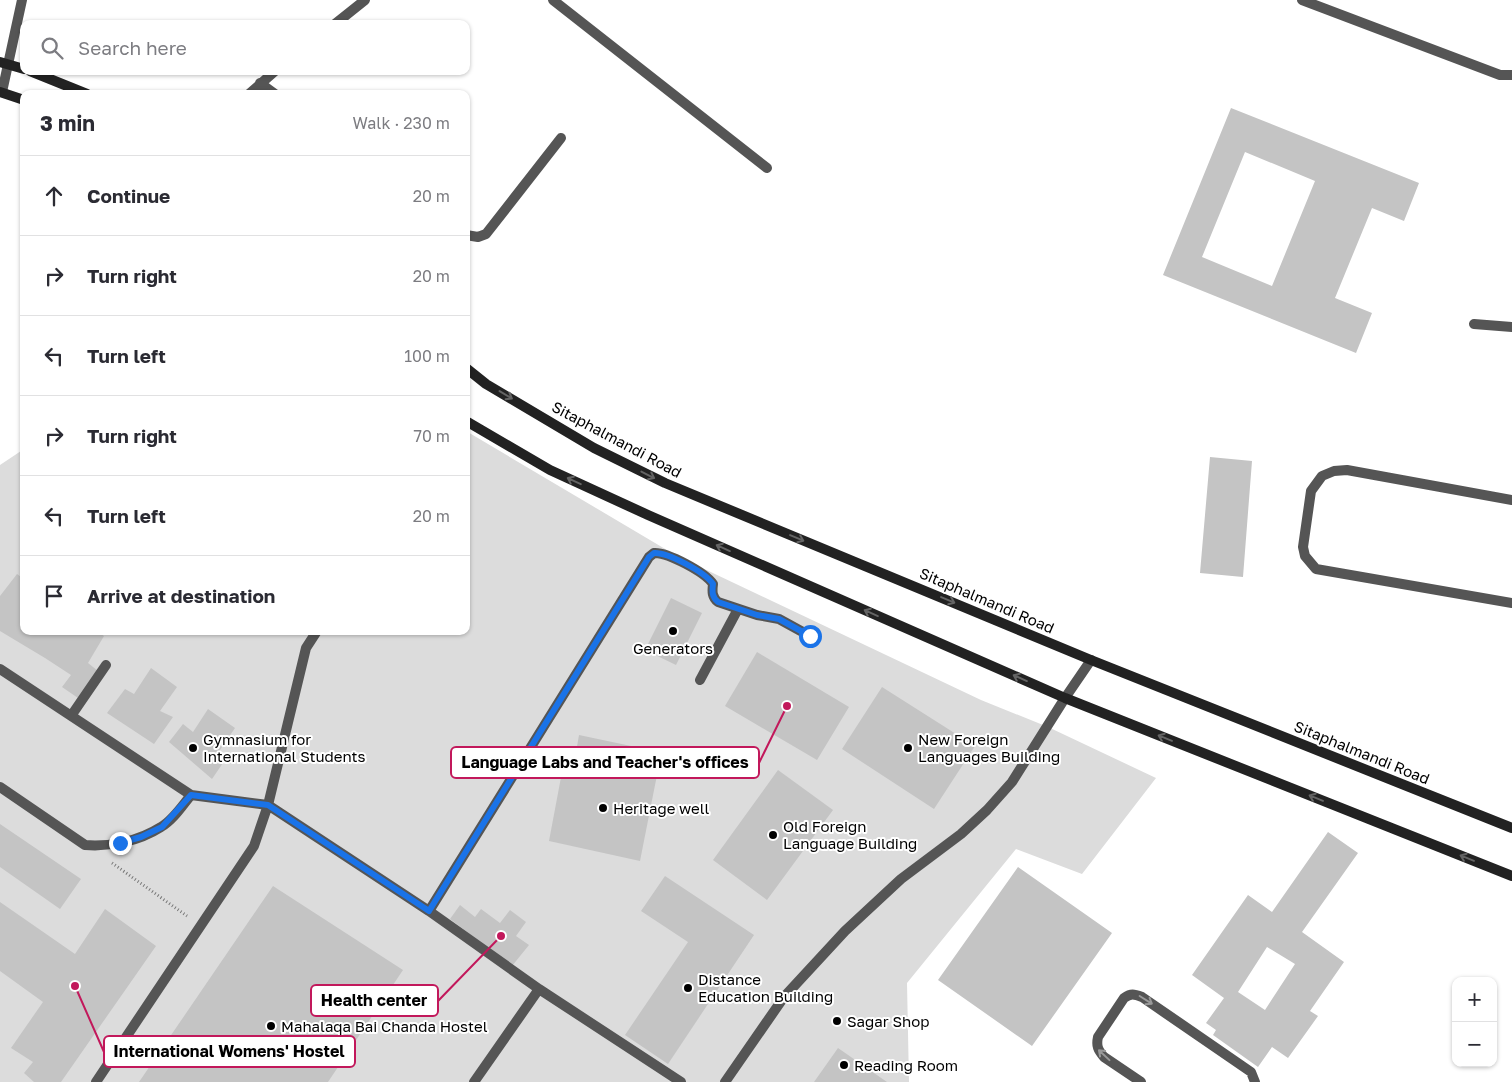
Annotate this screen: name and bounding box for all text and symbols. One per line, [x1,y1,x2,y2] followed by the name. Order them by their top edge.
[20,20,470,75] search box
[38,34,66,62] icon: search
[78,36,187,59] text: Search here
[40,110,95,136] text: 3 min
[353,113,450,133] text: Walk · 230 m
[40,182,68,210] icon: ahead
[87,184,170,207] text: Continue
[413,186,450,206] text: 20 m
[40,262,68,290] icon: right
[87,264,177,287] text: Turn right
[413,266,450,286] text: 20 m
[40,342,68,370] icon: left
[87,344,166,367] text: Turn left
[404,346,450,366] text: 100 m
[499,391,513,401] one-way arrow
[549,397,685,481] street label: Sitaphalmandi Road
[40,422,68,450] icon: right
[87,424,177,447] text: Turn right
[413,426,450,446] text: 70 m
[640,471,655,480] one-way arrow
[567,476,582,485] one-way arrow
[40,502,68,530] icon: left
[87,504,166,527] text: Turn left
[413,506,450,526] text: 20 m
[790,535,805,544] one-way arrow
[716,542,731,552] one-way arrow
[917,563,1057,637] street label: Sitaphalmandi Road
[40,582,68,610] icon: arrive
[87,584,275,607] text: Arrive at destination
[940,597,955,606] one-way arrow
[864,608,879,618] one-way arrow
[667,625,679,637] marker: Generators
[799,625,822,648] route start
[633,639,713,657] place label: Generators
[1013,673,1028,683] one-way arrow
[1292,717,1432,787] street label: Sitaphalmandi Road
[203,730,366,765] place label: Gymnasium for International Students
[918,730,1060,765] place label: New Foreign Languages Building
[1157,732,1172,741] one-way arrow
[187,742,199,754] marker: Gymnasium for International Students
[902,742,914,754] marker: New Foreign Languages Building
[451,747,759,778] callout: Language Labs and Teacher's offices
[461,752,749,772] text: Language Labs and Teacher's offices
[1309,792,1324,802] one-way arrow
[613,799,710,817] place label: Heritage well
[597,802,609,814] marker: Heritage well
[783,817,917,852] place label: Old Foreign Language Building
[767,829,779,841] marker: Old Foreign Language Building
[109,832,132,855] route end
[1460,852,1475,862] one-way arrow
[698,970,833,1005] place label: Distance Education Building
[1452,977,1497,1067] map controls
[1452,977,1497,1022] button: +
[682,982,694,994] marker: Distance Education Building
[311,985,438,1016] callout: Health center
[321,990,427,1010] text: Health center
[1139,996,1153,1006] one-way arrow
[847,1012,929,1030] place label: Sagar Shop
[831,1015,843,1027] marker: Sagar Shop
[281,1017,488,1035] place label: Mahalaqa Bai Chanda Hostel
[265,1020,277,1032] marker: Mahalaqa Bai Chanda Hostel
[1452,1022,1497,1067] button: −
[104,1036,355,1067] callout: International Womens' Hostel
[113,1041,345,1061] text: International Womens' Hostel
[1098,1050,1111,1061] one-way arrow
[854,1056,958,1074] place label: Reading Room
[838,1059,850,1071] marker: Reading Room

